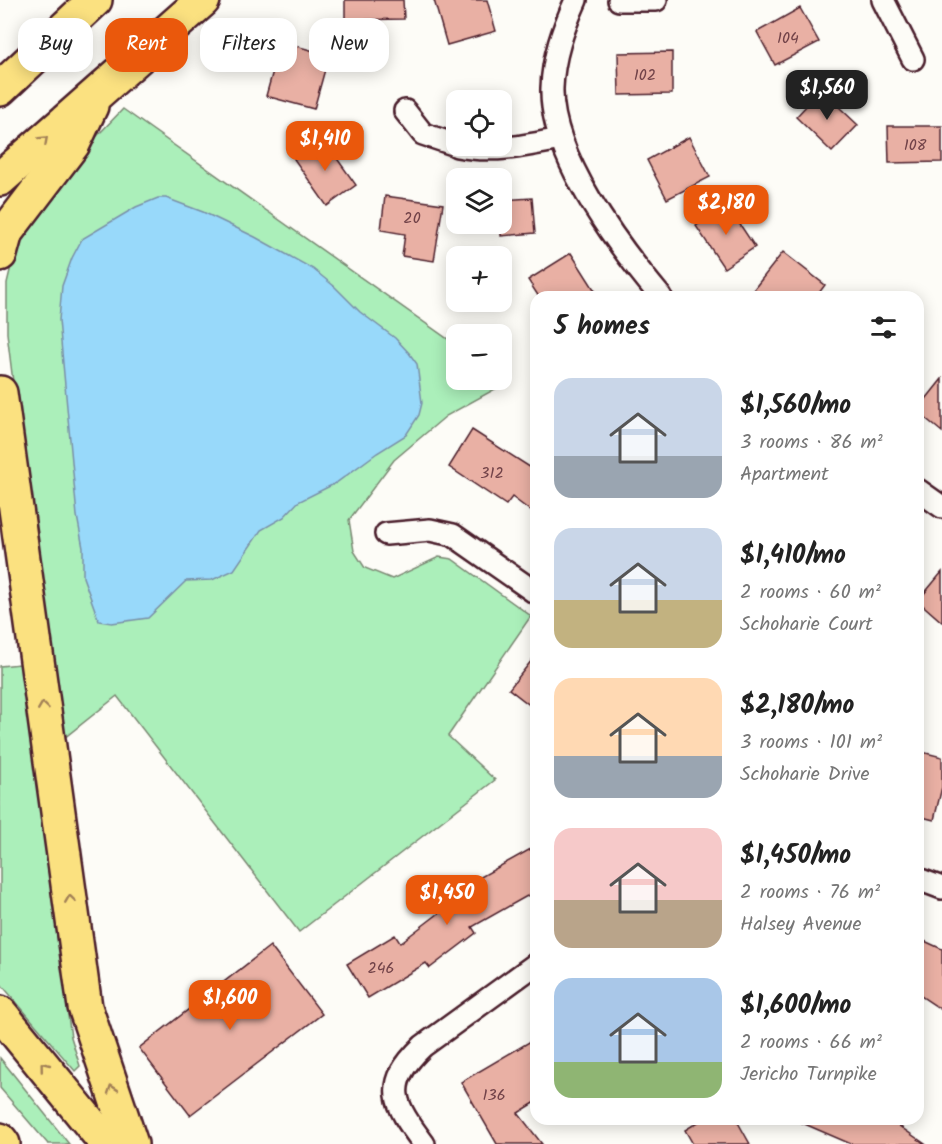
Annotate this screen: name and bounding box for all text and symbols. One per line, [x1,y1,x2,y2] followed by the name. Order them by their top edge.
[18,18,93,72] chip: Buy
[105,18,188,72] chip: Rent
[200,18,297,72] chip: Filters
[309,18,389,72] chip: New
[777,26,799,51] house number: 104
[634,63,656,88] house number: 102
[778,70,876,121] pin: $1,560
[800,73,854,105] text: $1,560
[446,90,512,390] map controls
[446,90,512,156] button: locate
[276,121,374,172] pin: $1,410
[300,124,350,156] text: $1,410
[904,133,927,158] house number: 108
[37,136,47,147] one-way arrow
[446,168,512,234] button: layers
[677,185,775,236] pin: $2,180
[698,188,754,220] text: $2,180
[403,206,421,231] house number: 20
[446,246,512,312] button: +
[554,306,650,348] text: 5 homes
[867,311,900,344] icon: filters
[446,324,512,390] button: −
[740,385,851,427] text: $1,560/mo
[602,402,674,474] icon: home
[740,427,883,459] text: 3 rooms · 86 m²
[740,459,829,491] text: Apartment
[480,461,504,486] house number: 312
[740,535,846,577] text: $1,410/mo
[602,552,674,624] icon: home
[740,577,881,609] text: 2 rooms · 60 m²
[740,609,873,641] text: Schoharie Court
[740,685,854,727] text: $2,180/mo
[37,701,50,711] one-way arrow
[602,702,674,774] icon: home
[740,727,882,759] text: 3 rooms · 101 m²
[740,759,870,791] text: Schoharie Drive
[740,835,851,877] text: $1,450/mo
[602,852,674,924] icon: home
[398,875,496,926] pin: $1,450
[740,877,880,909] text: 2 rooms · 76 m²
[420,878,474,910] text: $1,450
[64,894,76,904] one-way arrow
[740,909,861,941] text: Halsey Avenue
[367,956,395,981] house number: 246
[181,980,279,1031] pin: $1,600
[203,983,257,1015] text: $1,600
[740,985,851,1027] text: $1,600/mo
[602,1002,674,1074] icon: home
[740,1027,882,1059] text: 2 rooms · 66 m²
[740,1059,877,1091] text: Jericho Turnpike
[40,1062,51,1073] one-way arrow
[482,1083,506,1108] house number: 136
[107,1084,119,1095] one-way arrow

